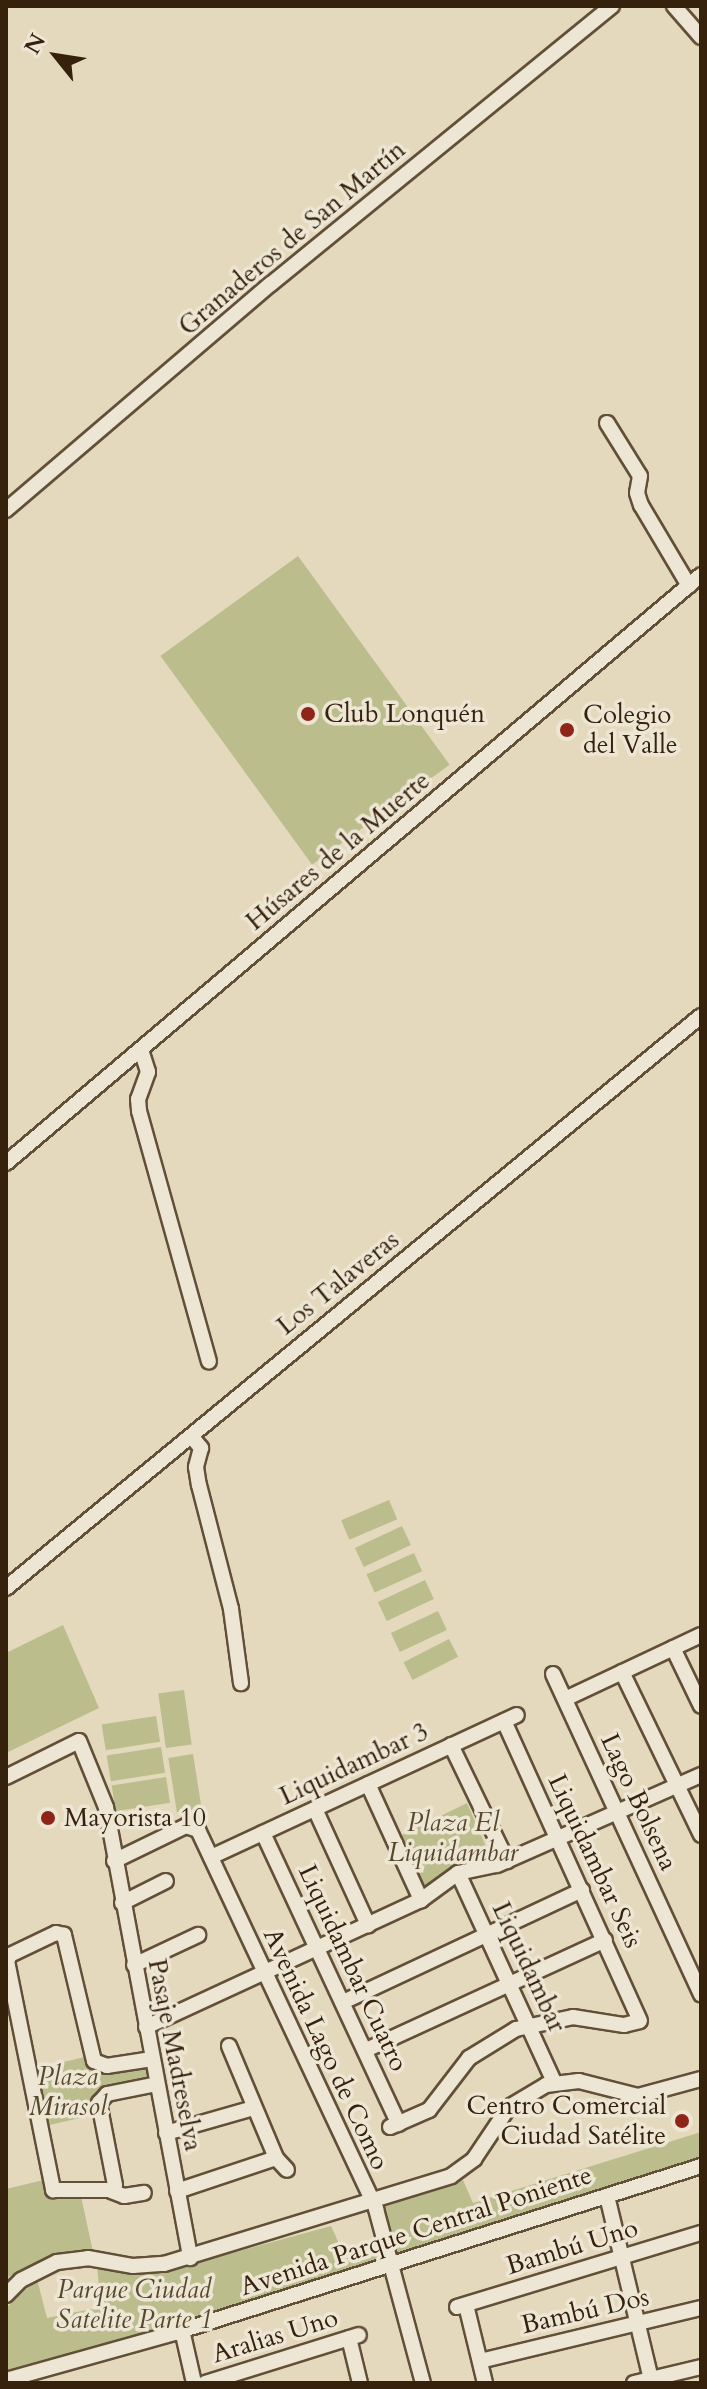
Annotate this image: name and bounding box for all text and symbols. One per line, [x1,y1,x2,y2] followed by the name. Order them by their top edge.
[16,16,96,96] north arrow
[17,28,53,60] text: N
[172,134,412,342] street label: Granaderos de San Martín
[324,698,485,730] place label: Club Lonquén
[583,699,678,760] place label: Colegio del Valle
[299,705,317,723] marker: Club Lonquén
[558,721,576,739] marker: Colegio del Valle
[240,765,436,937] street label: Húsares de la Muerte
[271,1224,405,1342] street label: Los Talaveras
[275,1716,433,1812] street label: Liquidambar 3
[594,1729,684,1875] street label: Lago Bolsena
[541,1769,649,1953] street label: Liquidambar Seis
[64,1802,206,1834] place label: Mayorista 10
[388,1807,518,1868] park label: Plaza El Liquidambar
[39,1809,57,1827] marker: Mayorista 10
[291,1860,415,2076] street label: Liquidambar Cuatro
[485,1897,573,2037] street label: Liquidambar
[256,1923,396,2175] street label: Avenida Lago de Como
[141,1956,209,2154] street label: Pasaje Madreselva
[29,2061,107,2122] park label: Plaza Mirasol
[467,2090,666,2152] place label: Centro Comercial Ciudad Satélite
[673,2112,691,2130] marker: Centro Comercial Ciudad Satélite
[236,2159,596,2303] street label: Avenida Parque Central Poniente
[502,2212,642,2282] street label: Bambú Uno
[56,2274,212,2336] park label: Parque Ciudad Satelite Parte 1
[518,2281,652,2341] street label: Bambú Dos
[208,2302,342,2370] street label: Aralias Uno

